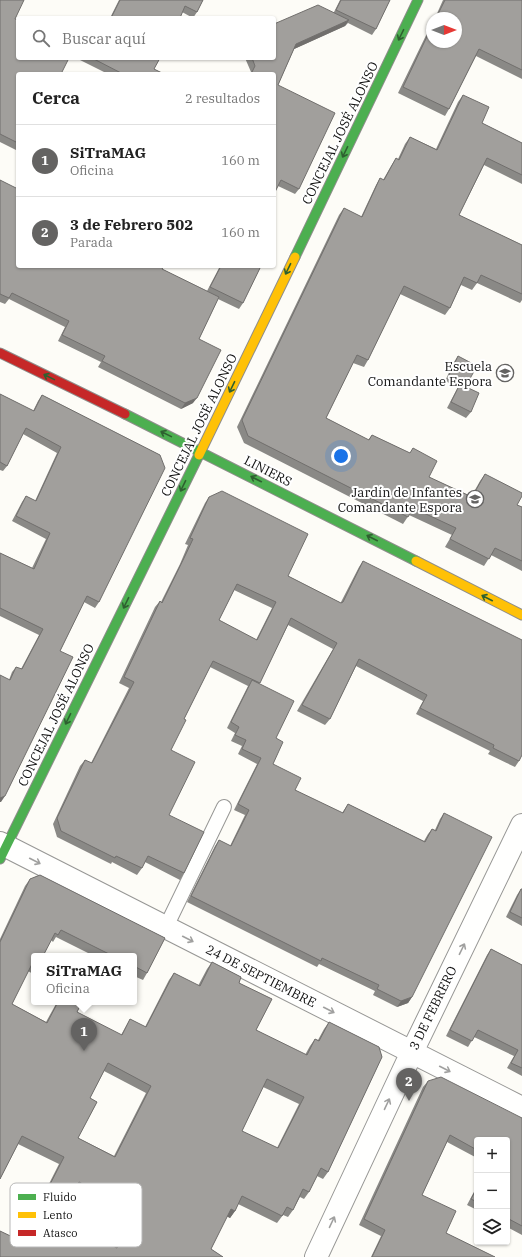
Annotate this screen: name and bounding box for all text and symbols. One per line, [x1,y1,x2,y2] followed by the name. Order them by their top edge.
[426,12,462,48] north arrow
[16,16,276,60] search box
[30,27,52,49] icon: search
[62,29,146,48] text: Buscar aquí
[397,29,404,41] one-way arrow
[298,59,382,207] street label: CONCEJAL JOSÉ ALONSO
[32,87,80,109] text: Cerca
[185,90,260,107] text: 2 resultados
[70,143,146,162] text: SiTraMAG
[341,146,348,158] one-way arrow
[41,152,49,169] text: 1
[221,152,260,169] text: 160 m
[70,162,114,179] text: Oficina
[70,215,193,234] text: 3 de Febrero 502
[41,224,49,241] text: 2
[221,224,260,241] text: 160 m
[70,234,113,251] text: Parada
[284,263,291,275] one-way arrow
[157,351,241,499] street label: CONCEJAL JOSÉ ALONSO
[368,358,492,390] place label: Escuela Comandante Espora
[495,363,515,383] school or university icon: Escuela Comandante Espora
[43,373,55,380] one-way arrow
[228,380,235,392] one-way arrow
[160,430,172,437] one-way arrow
[331,446,351,466] your location
[241,452,295,490] street label: LINIERS
[250,475,262,483] one-way arrow
[179,480,187,492] one-way arrow
[338,484,462,516] place label: Jardín de Infantes Comandante Espora
[465,489,485,509] school or university icon: Jardín de Infantes Comandante Espora
[366,534,378,542] one-way arrow
[482,593,494,601] one-way arrow
[122,596,129,608] one-way arrow
[14,641,98,789] street label: CONCEJAL JOSÉ ALONSO
[64,713,72,725] one-way arrow
[29,858,41,865] one-way arrow
[182,936,194,943] one-way arrow
[203,941,319,1011] street label: 24 DE SEPTIEMBRE
[459,943,466,955] one-way arrow
[31,953,137,1005] popup
[46,961,122,980] text: SiTraMAG
[405,963,461,1053] street label: 3 DE FEBRERO
[46,980,90,997] text: Oficina
[323,1007,335,1014] one-way arrow
[71,1018,97,1051] pin: 1
[439,1066,451,1073] one-way arrow
[396,1068,422,1101] pin: 2
[384,1098,391,1110] one-way arrow
[474,1137,510,1245] map controls
[474,1137,510,1173] button: +
[474,1173,510,1209] button: −
[10,1183,142,1247] legend
[43,1190,76,1204] text: Fluido
[43,1208,73,1222] text: Lento
[474,1209,510,1245] button: layers
[329,1216,337,1228] one-way arrow
[43,1226,77,1240] text: Atasco

